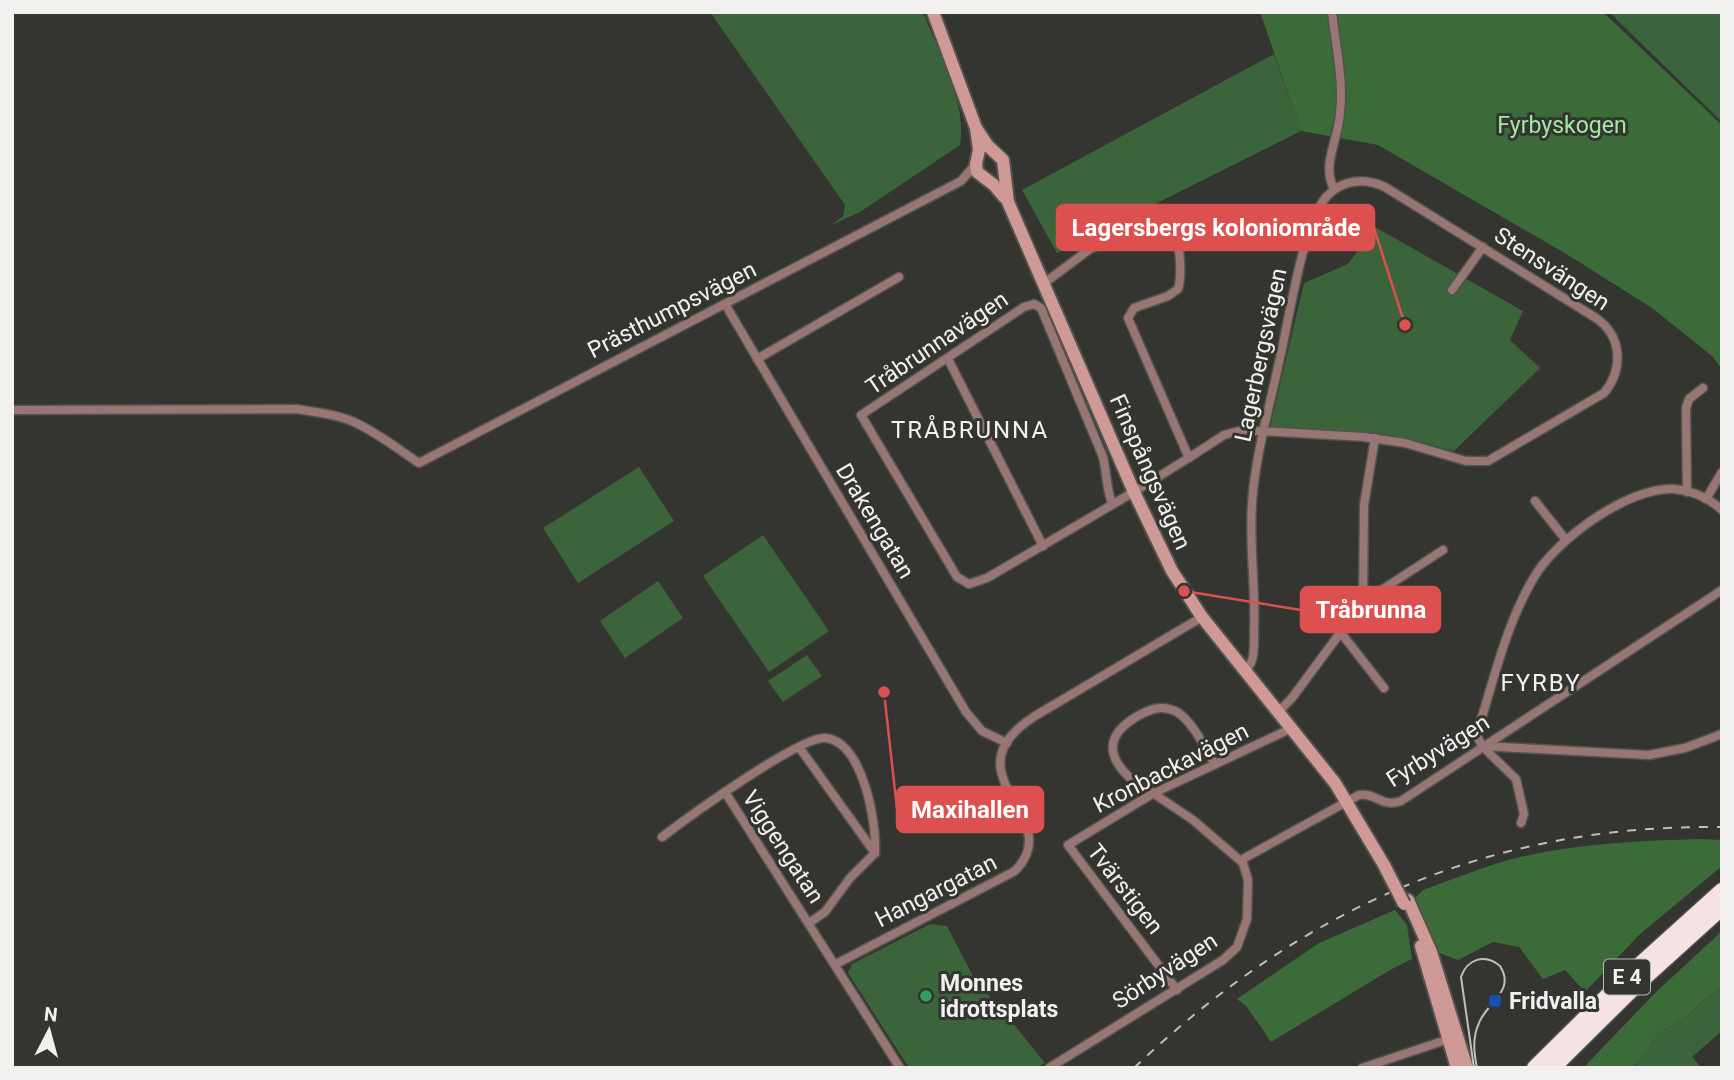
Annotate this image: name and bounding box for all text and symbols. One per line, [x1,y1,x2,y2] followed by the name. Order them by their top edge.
[1497,112,1627,139] park label: Fyrbyskogen
[1057,205,1374,250] callout: Lagersbergs koloniområde
[1072,214,1360,242] text: Lagersbergs koloniområde
[1489,222,1615,316] street label: Stensvängen
[583,256,761,364] street label: Prästhumpsvägen
[1229,266,1293,444] street label: Lagerbergsvägen
[861,286,1013,400] street label: Tråbrunnavägen
[1104,390,1196,554] street label: Finspångsvägen
[891,415,1049,444] district label: TRÅBRUNNA
[830,459,920,583] street label: Drakengatan
[1301,587,1440,632] callout: Tråbrunna
[1316,596,1427,624] text: Tråbrunna
[1500,669,1582,697] district label: FYRBY
[1382,709,1494,793] street label: Fyrbyvägen
[1089,717,1253,819] street label: Kronbackavägen
[737,785,829,909] street label: Viggengatan
[897,787,1043,832] callout: Maxihallen
[911,796,1029,824] text: Maxihallen
[1081,839,1169,939] street label: Tvärstigen
[871,849,1001,933] street label: Hangargatan
[1108,927,1222,1015] street label: Sörbyvägen
[1604,960,1650,995] road number: E 4
[940,970,1058,1023] place label: Monnes idrottsplats
[918,988,934,1004] marker: Monnes idrottsplats
[1509,988,1597,1015] place label: Fridvalla
[1487,993,1503,1009] marker: Fridvalla
[14,996,84,1066] north arrow
[43,1002,59,1027] text: N

